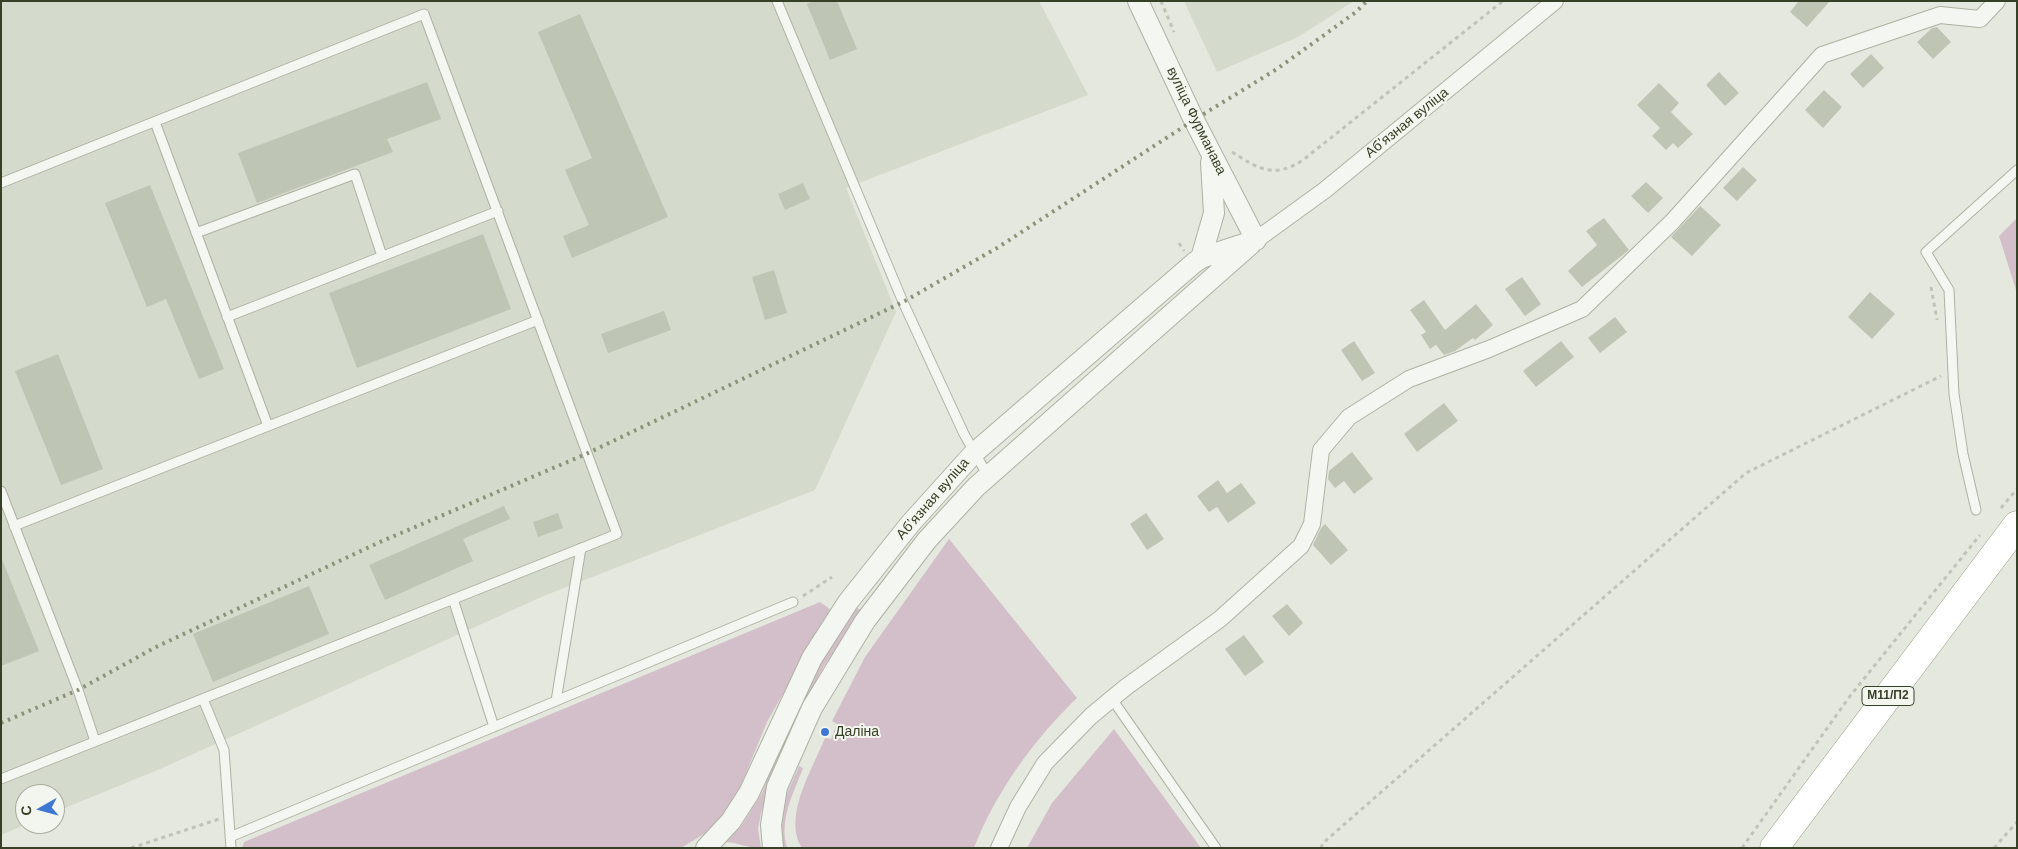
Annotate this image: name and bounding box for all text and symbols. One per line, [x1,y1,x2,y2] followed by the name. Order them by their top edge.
[1163,64,1229,178] street label: вуліца Фурманава
[1362,84,1452,162] street label: Абʼязная вуліца
[893,455,973,543] street label: Абʼязная вуліца
[1862,686,1914,706] road number: М11/П2
[835,724,879,740] place label: Даліна
[819,726,831,738] marker: Даліна
[15,784,65,834] north arrow
[18,805,35,817] text: С

